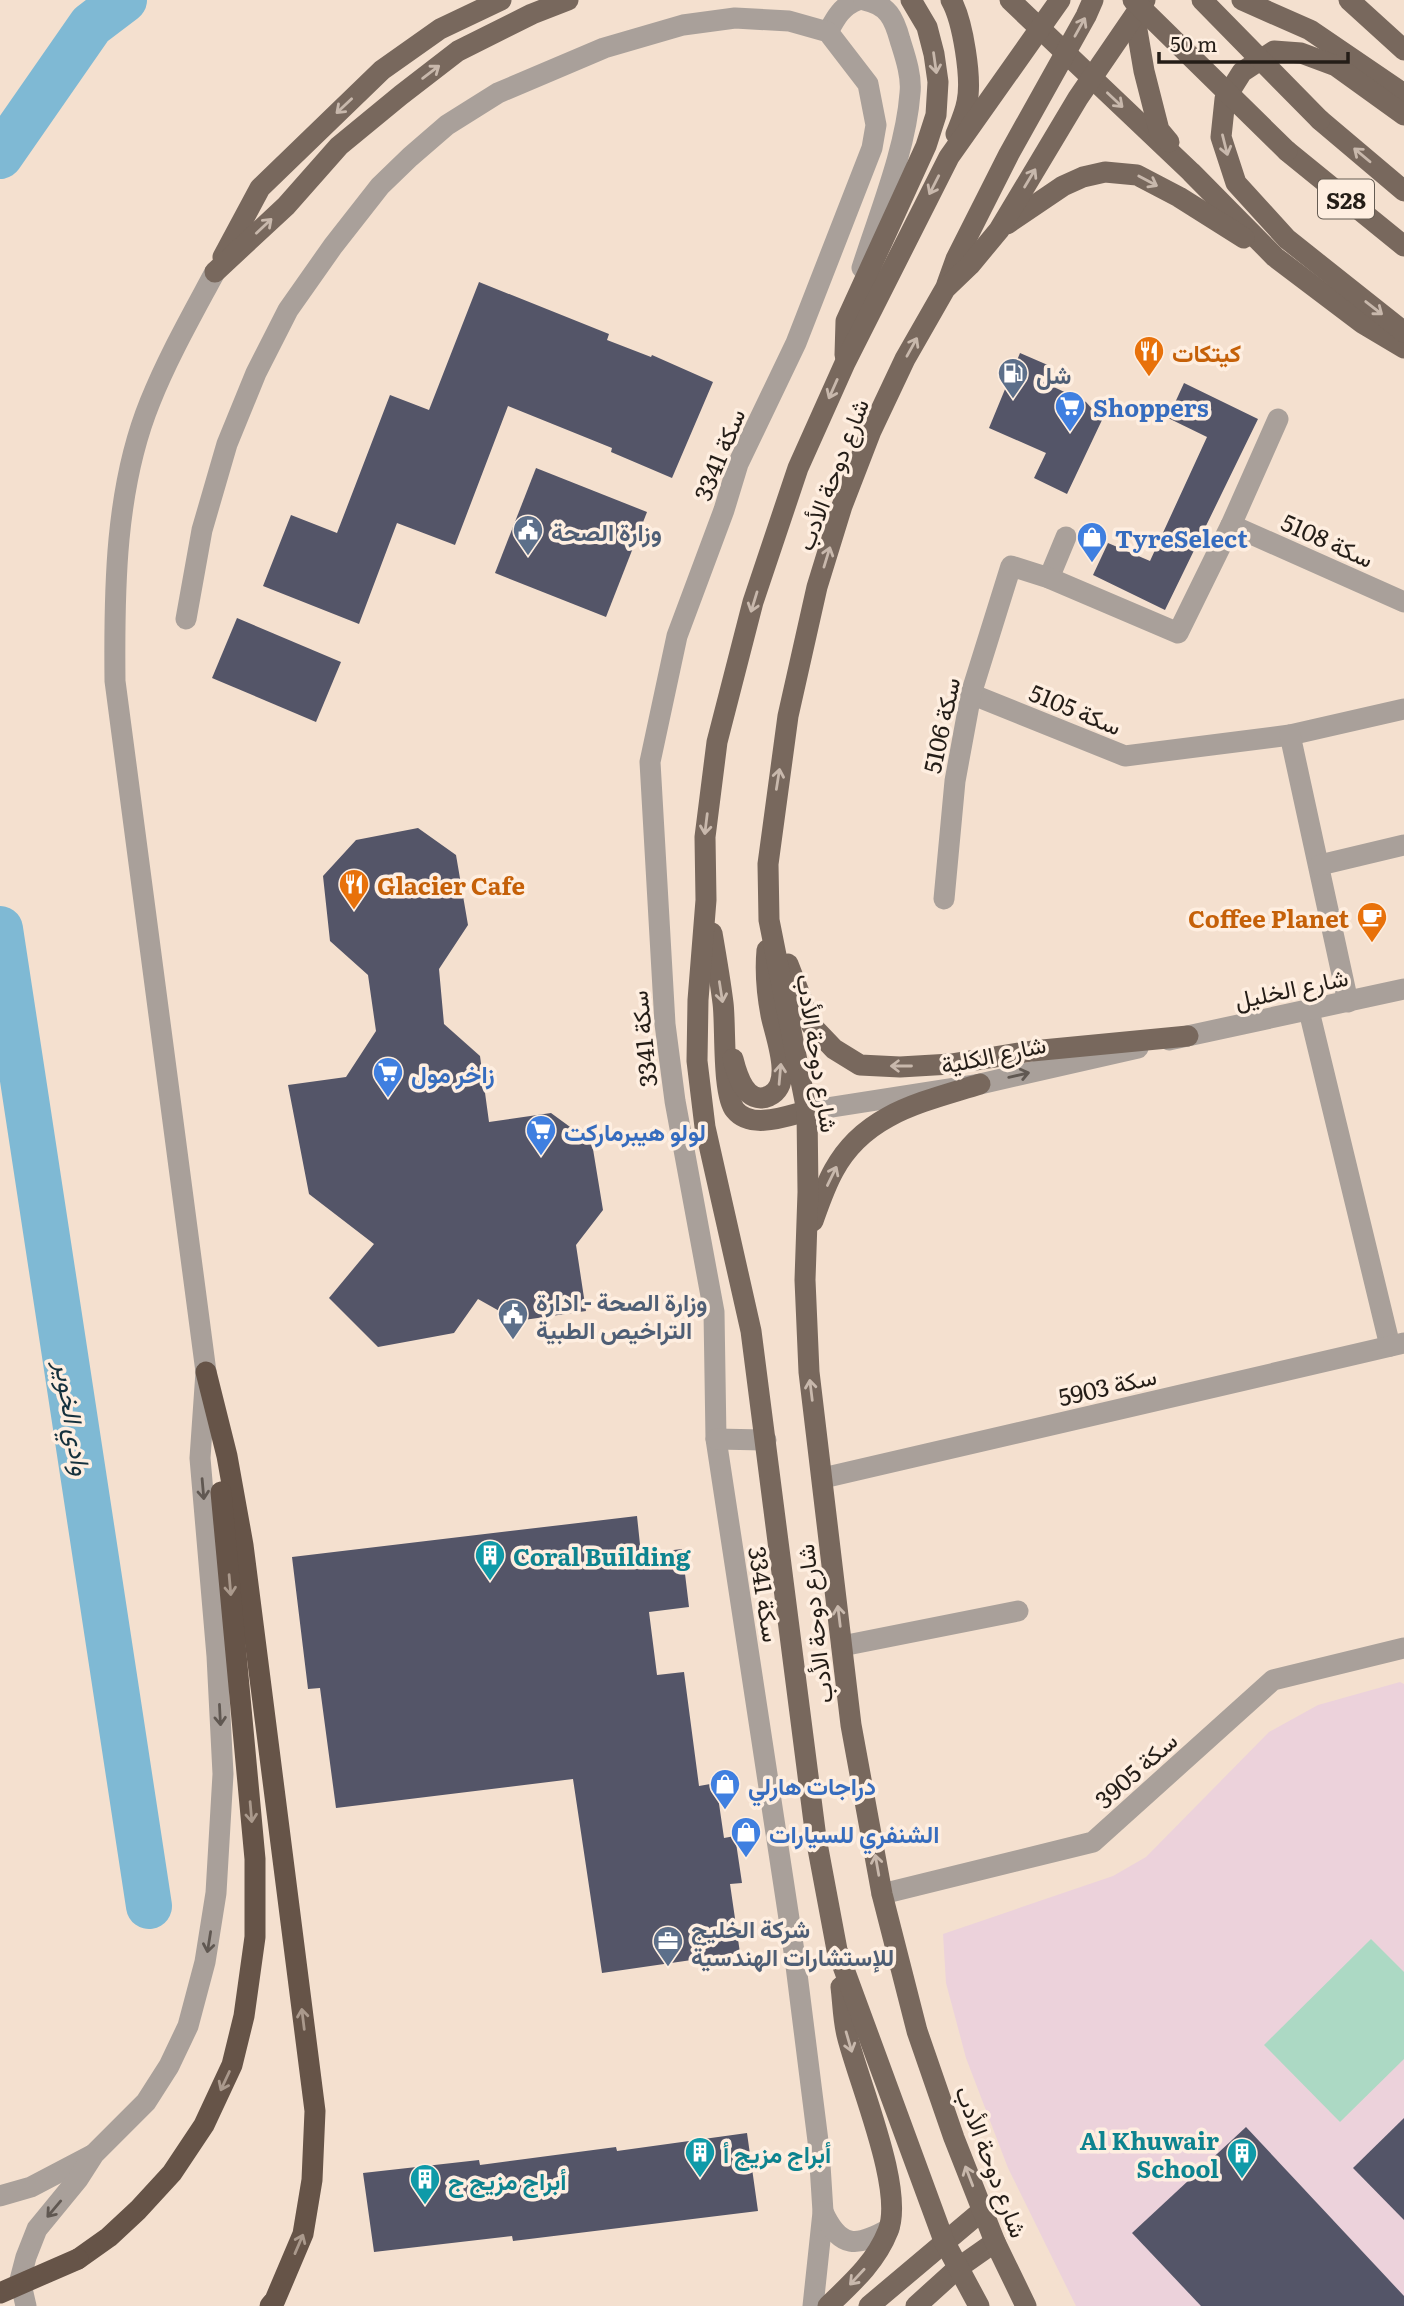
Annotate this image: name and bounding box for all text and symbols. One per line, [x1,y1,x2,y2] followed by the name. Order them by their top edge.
[1074,17,1087,38] one-way arrow
[1159,21,1348,65] scale bar
[1170,27,1217,58] text: 50 m
[929,51,942,74] one-way arrow
[421,64,440,79] one-way arrow
[1106,92,1123,109] one-way arrow
[336,98,353,115] one-way arrow
[1219,133,1232,155] one-way arrow
[1353,147,1371,163] one-way arrow
[1024,168,1038,188] one-way arrow
[927,174,941,195] one-way arrow
[1137,174,1158,188] one-way arrow
[1318,180,1374,218] road number: S28
[255,217,272,234] one-way arrow
[1365,301,1383,316] one-way arrow
[1132,334,1166,378] restaurant icon: كيتكات
[1172,334,1241,369] place label: كيتكات
[905,337,919,357] one-way arrow
[996,356,1030,400] fuel station icon: شل
[1036,356,1071,391] place label: شل
[826,378,839,399] one-way arrow
[1053,389,1087,433] supermarket icon: Shoppers
[1093,389,1209,424] place label: Shoppers
[786,393,877,555] street label: شارع دوحة الأدب
[684,403,752,505] street label: سكة 3341
[1276,503,1380,575] street label: سكة 5108
[511,513,545,557] public building icon: وزارة الصحة
[551,513,662,548] place label: وزارة الصحة
[1075,520,1109,564] shop icon: TyreSelect
[1115,520,1248,555] place label: TyreSelect
[821,546,834,568] one-way arrow
[746,591,759,613] one-way arrow
[913,674,967,776] street label: سكة 5106
[1025,674,1127,742] street label: سكة 5105
[772,768,785,791] one-way arrow
[700,812,713,835] one-way arrow
[337,867,371,911] restaurant icon: Glacier Cafe
[377,867,525,902] place label: Glacier Cafe
[1188,900,1349,935] place label: Coffee Planet
[1355,900,1389,944] cafe icon: Coffee Planet
[1231,958,1351,1017] street label: شارع الخليل
[788,971,849,1135] street label: شارع دوحة الأدب
[715,980,728,1002] one-way arrow
[620,989,664,1089] street label: سكة 3341
[937,1025,1049,1082] street label: شارع الكلية
[371,1055,405,1099] supermarket icon: زاخر مول
[411,1055,495,1090] place label: زاخر مول
[890,1059,913,1073] one-way arrow
[774,1063,787,1086] one-way arrow
[1007,1068,1030,1081] one-way arrow
[524,1113,558,1157] supermarket icon: لولو هيبرماركت
[564,1113,706,1148] place label: لولو هيبرماركت
[826,1166,839,1187] one-way arrow
[536,1283,707,1346] place label: وزارة الصحة - ادارة التراخيص الطبية
[496,1297,530,1341] public building icon: وزارة الصحة - ادارة التراخيص الطبية
[42,1356,103,1479] water label: وادي الخوير
[1054,1357,1160,1413] street label: سكة 5903
[805,1379,818,1402] one-way arrow
[197,1477,210,1499] one-way arrow
[473,1538,507,1582] building icon: Coral Building
[513,1538,691,1573] place label: Coral Building
[786,1542,841,1706] street label: شارع دوحة الأدب
[741,1544,791,1644] street label: سكة 3341
[224,1574,237,1596] one-way arrow
[832,1605,845,1628] one-way arrow
[214,1704,227,1726] one-way arrow
[1086,1723,1184,1815] street label: سكة 3905
[708,1767,742,1811] shop icon: دراجات هارلي
[748,1767,876,1807] place label: دراجات هارلي
[245,1800,258,1823] one-way arrow
[729,1815,763,1859] shop icon: الشنفري للسيارات
[769,1815,940,1855] place label: الشنفري للسيارات
[870,1854,883,1877] one-way arrow
[691,1910,894,1973] place label: شركة الخليج للإستشارات الهندسية
[651,1924,685,1968] office icon: شركة الخليج للإستشارات الهندسية
[202,1930,215,1953] one-way arrow
[296,2008,309,2031] one-way arrow
[844,2031,857,2053] one-way arrow
[218,2070,231,2091] one-way arrow
[947,2080,1038,2242] street label: شارع دوحة الأدب
[1080,2122,1219,2185] place label: Al Khuwair School
[683,2135,717,2179] building icon: أبراج مزيج أ
[723,2135,831,2172] place label: أبراج مزيج أ
[1225,2136,1259,2180] building icon: Al Khuwair School
[408,2162,442,2206] building icon: أبراج مزيج ج
[448,2162,567,2199] place label: أبراج مزيج ج
[962,2166,975,2188] one-way arrow
[46,2200,62,2218] one-way arrow
[293,2234,306,2256] one-way arrow
[848,2268,865,2285] one-way arrow

